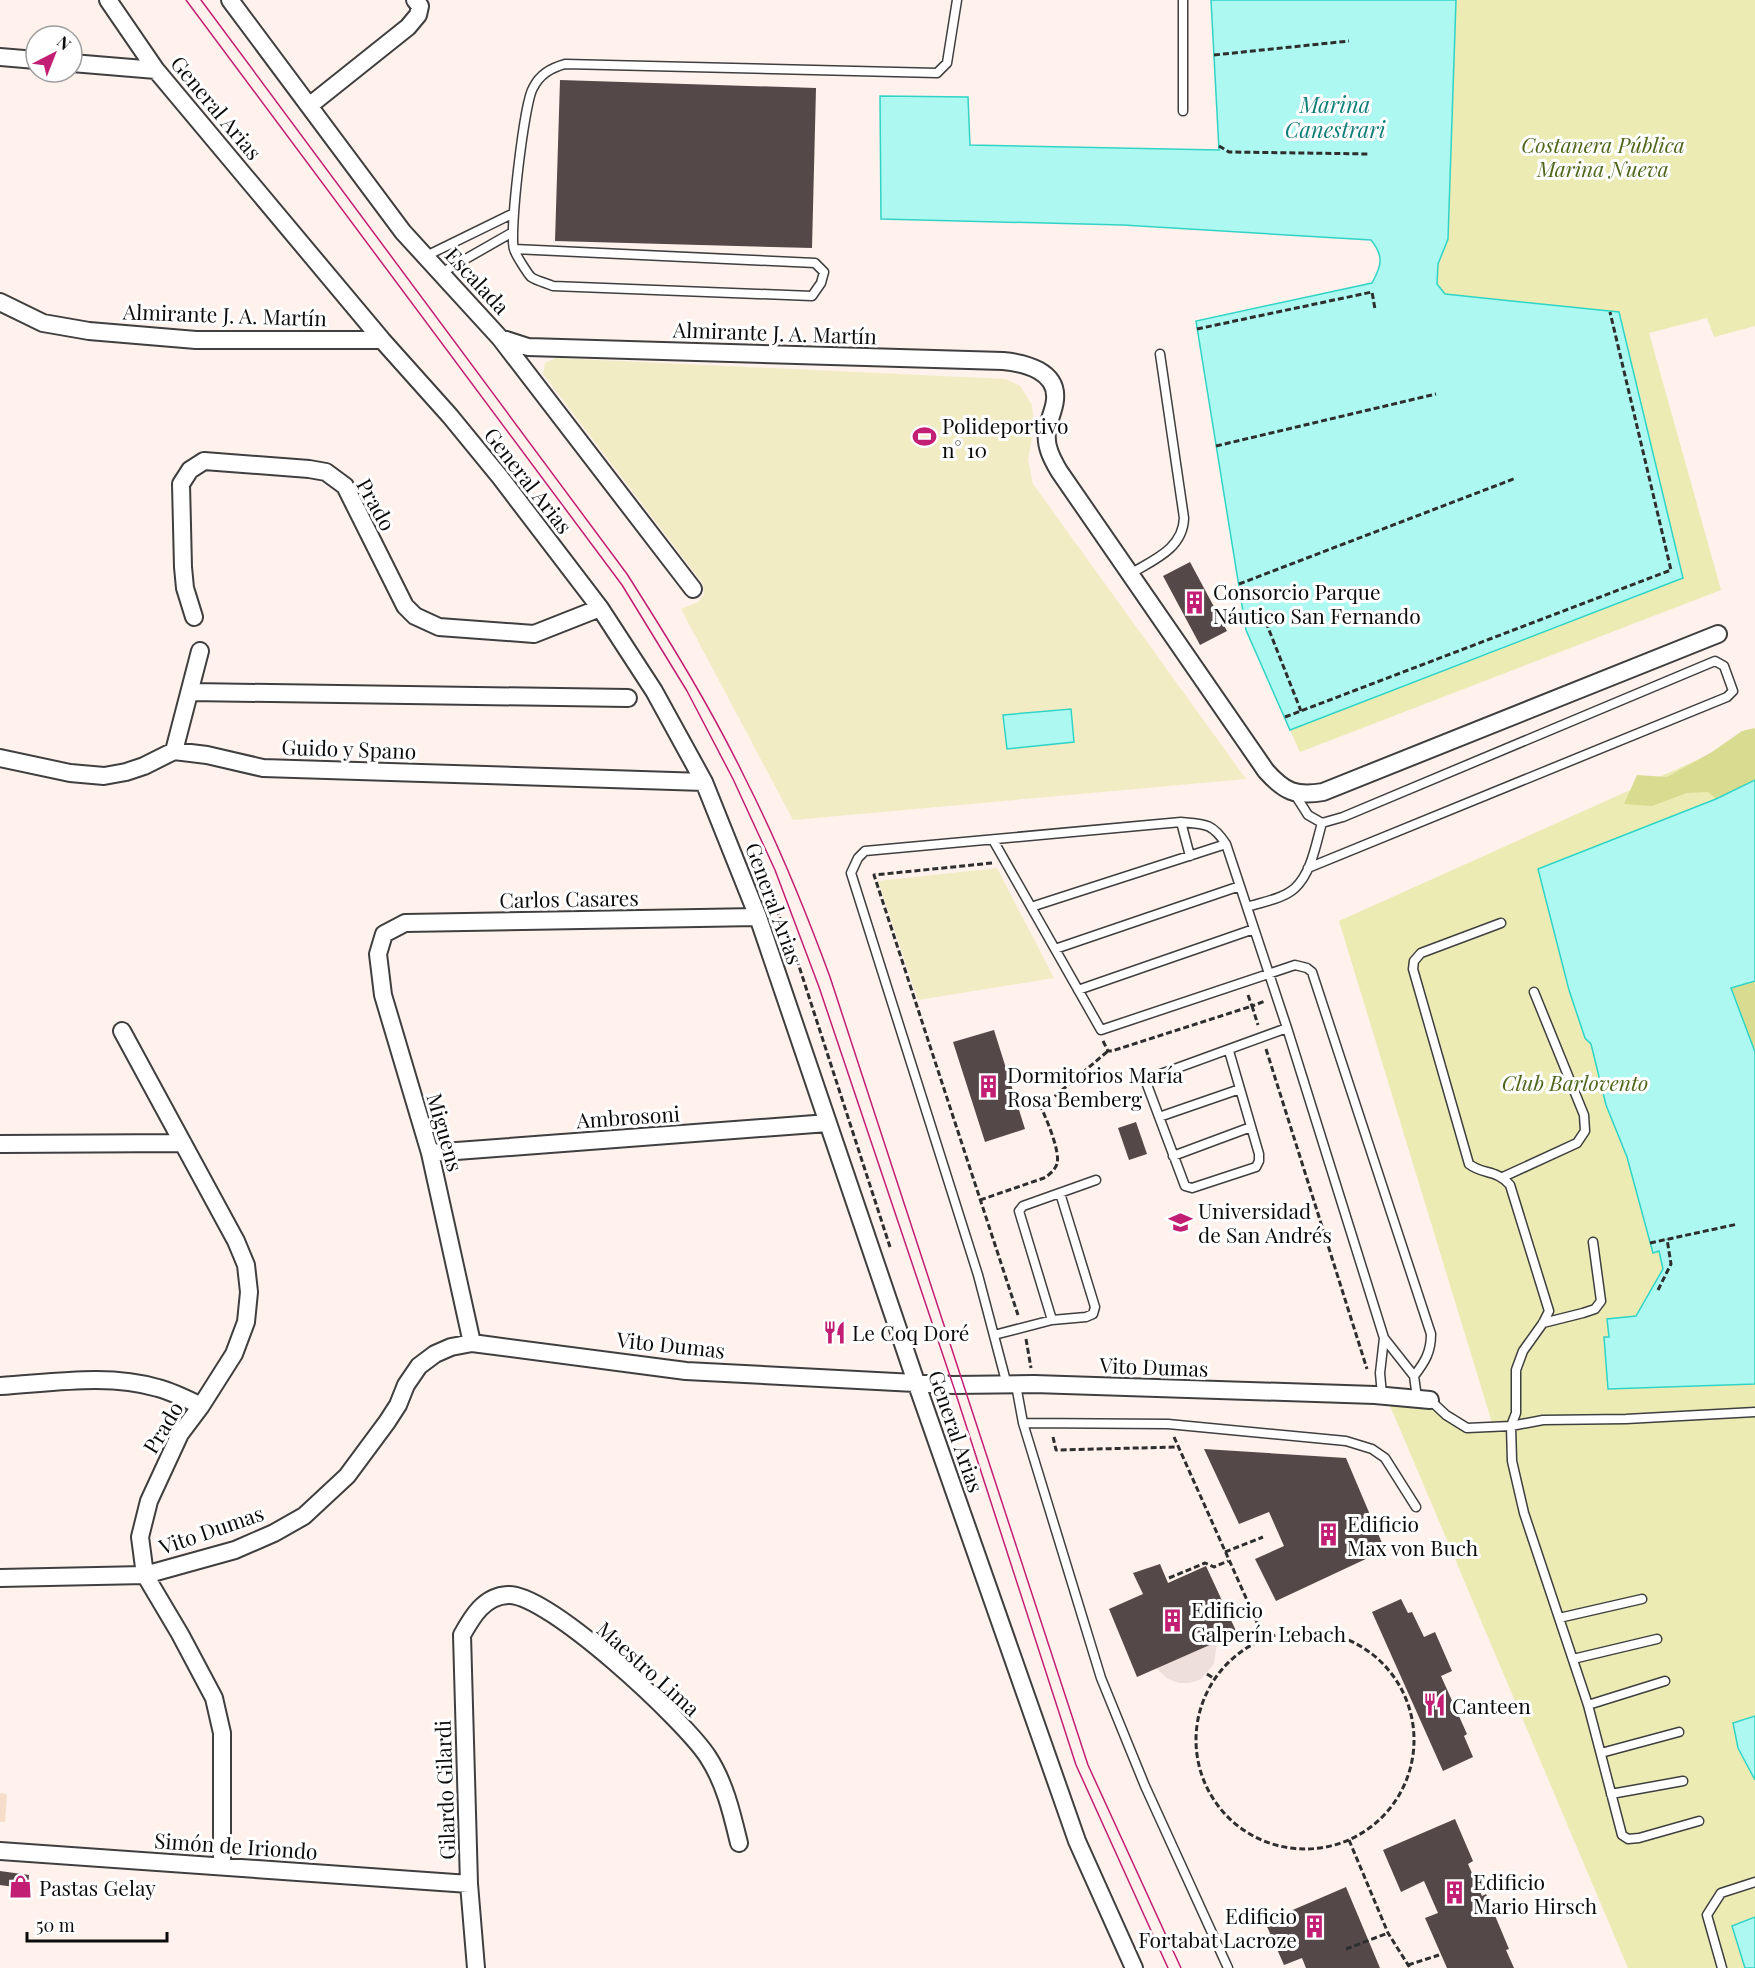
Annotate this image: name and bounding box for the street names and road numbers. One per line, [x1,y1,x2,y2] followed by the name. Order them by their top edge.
[165,49,269,165] street label: General Arias
[440,240,517,320] street label: Escalada
[122,296,328,332] street label: Almirante J. A. Martín
[672,314,878,350] street label: Almirante J. A. Martín
[479,421,579,539] street label: General Arias
[351,473,403,535] street label: Prado
[281,732,417,764] street label: Guido y Spano
[740,838,810,968] street label: General Arias
[499,883,639,913] street label: Carlos Casares
[421,1090,471,1174] street label: Miguens
[574,1098,681,1134] street label: Ambrosoni
[614,1324,727,1364] street label: Vito Dumas
[1098,1350,1209,1382] street label: Vito Dumas
[923,1366,991,1496] street label: General Arias
[136,1396,188,1458] street label: Prado
[154,1498,267,1560] street label: Vito Dumas
[592,1614,707,1722] street label: Maestro Lima
[428,1720,460,1860] street label: Gilardo Gilardi
[153,1825,319,1865] street label: Simón de Iriondo

